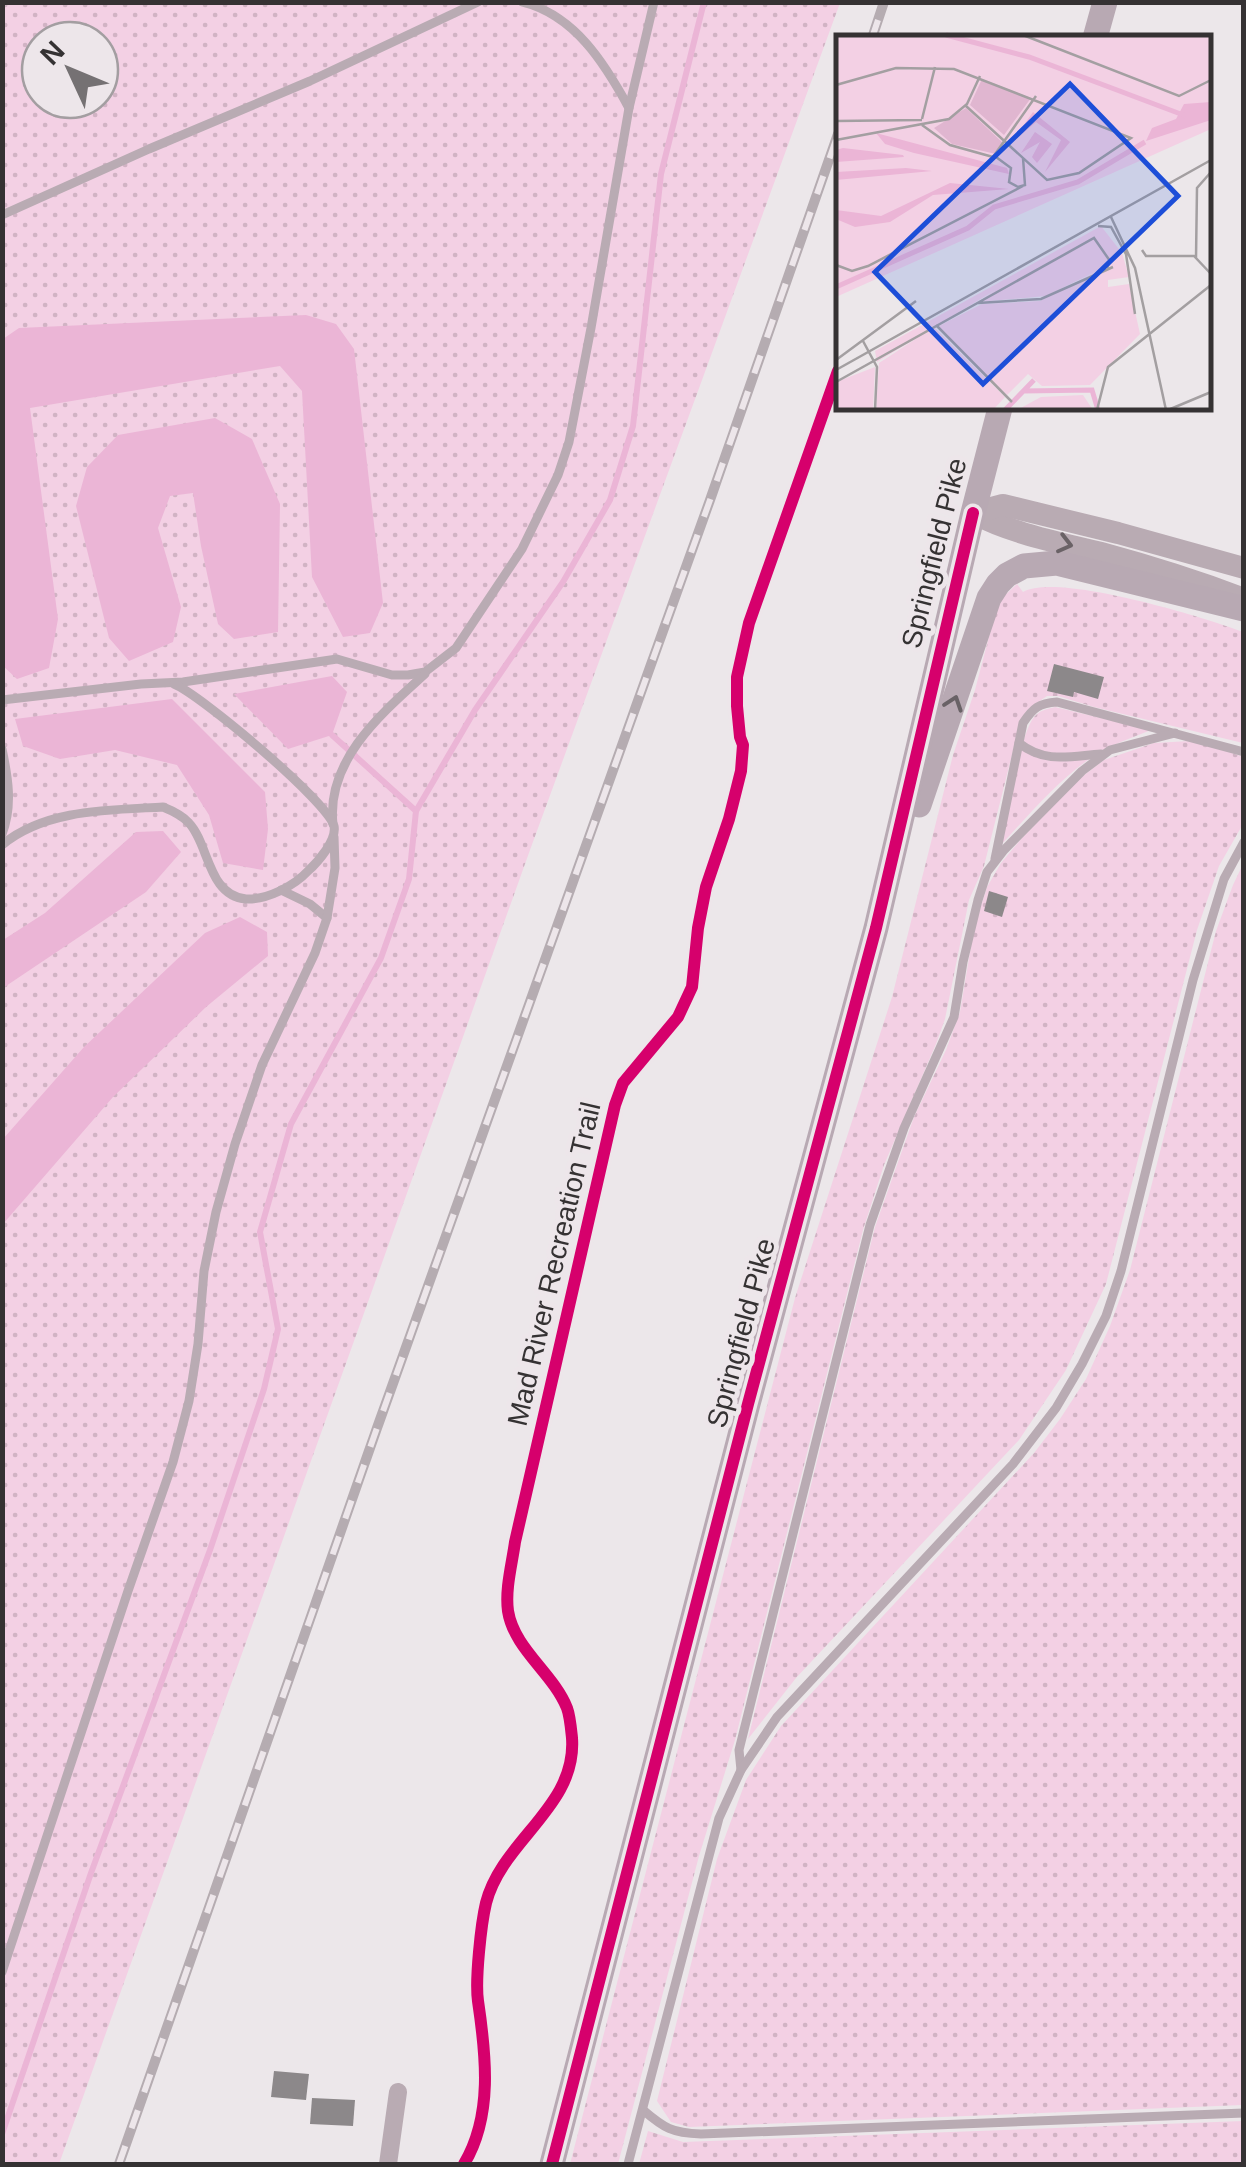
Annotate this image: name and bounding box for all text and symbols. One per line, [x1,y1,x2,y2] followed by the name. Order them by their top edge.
[20,20,120,120] north arrow
[34,35,71,71] text: N
[836,35,1211,410] inset map
[895,455,973,651] street label: Springfield Pike
[1056,533,1073,554] one-way arrow
[942,696,962,713] one-way arrow
[502,1099,606,1429] street label: Mad River Recreation Trail
[701,1235,781,1431] street label: Springfield Pike

